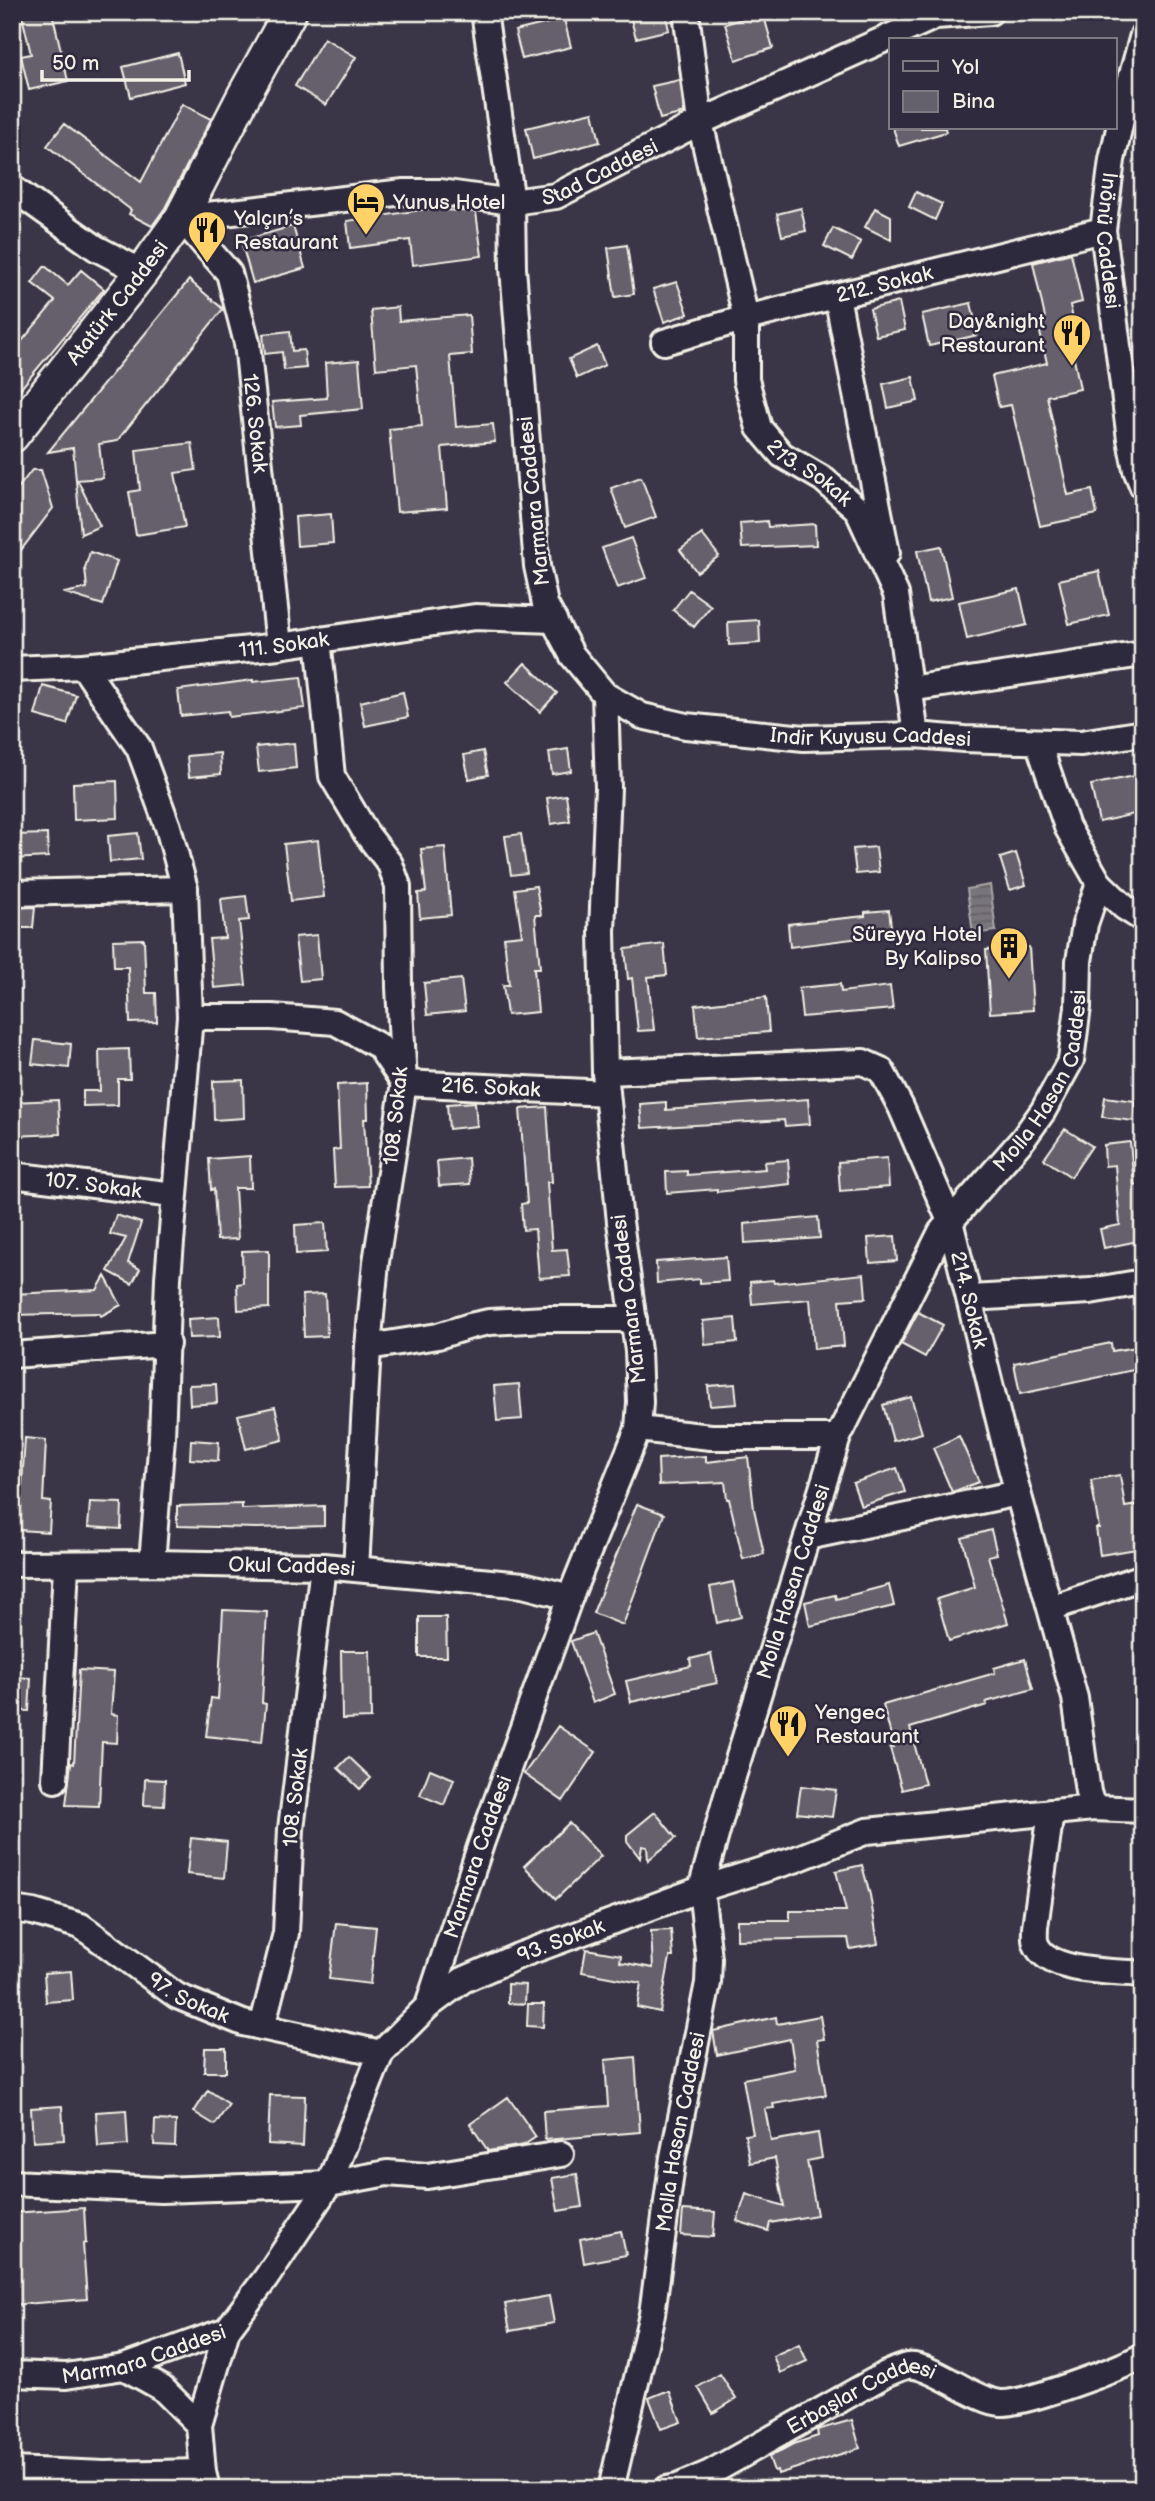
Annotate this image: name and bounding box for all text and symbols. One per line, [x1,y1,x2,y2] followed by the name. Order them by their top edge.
[42,38,189,82] scale bar
[889,38,1116,130] legend
[52,51,99,76] text: 50 m
[951,55,979,80] text: Yol
[952,89,995,114] text: Bina
[540,133,662,210] street label: Stad Caddesi
[1091,171,1126,310] street label: İnönü Caddesi
[345,181,387,236] hotel icon: Yunus Hotel
[392,190,505,215] place label: Yunus Hotel
[233,206,339,255] place label: Yalçın’s Restaurant
[186,209,228,264] restaurant icon: Yalçın’s Restaurant
[61,235,173,370] street label: Atatürk Caddesi
[833,260,936,308] street label: 212. Sokak
[940,309,1046,358] place label: Day&night Restaurant
[1051,312,1093,367] restaurant icon: Day&night Restaurant
[238,372,273,475] street label: 126. Sokak
[513,415,555,587] street label: Marmara Caddesi
[761,434,858,512] street label: 213. Sokak
[238,626,331,663] street label: 111. Sokak
[769,722,972,752] street label: Indir Kuyusu Caddesi
[852,922,982,971] place label: Süreyya Hotel By Kalipso
[988,925,1030,980] building icon: Süreyya Hotel By Kalipso
[988,989,1091,1177] street label: Molla Hasan Caddesi
[378,1065,414,1166] street label: 108. Sokak
[441,1072,542,1102] street label: 216. Sokak
[44,1167,144,1203] street label: 107. Sokak
[606,1213,652,1385] street label: Marmara Caddesi
[945,1248,993,1351] street label: 214. Sokak
[751,1481,835,1682] street label: Molla Hasan Caddesi
[228,1552,356,1582] street label: Okul Caddesi
[814,1700,920,1749] place label: Yengec Restaurant
[767,1703,809,1758] restaurant icon: Yengec Restaurant
[278,1746,313,1847] street label: 108. Sokak
[439,1772,517,1941] street label: Marmara Caddesi
[514,1913,608,1968] street label: 93. Sokak
[143,1966,234,2029] street label: 97. Sokak
[651,2030,710,2233] street label: Molla Hasan Caddesi
[60,2319,229,2389] street label: Marmara Caddesi
[782,2353,940,2440] street label: Erbaşlar Caddesi

